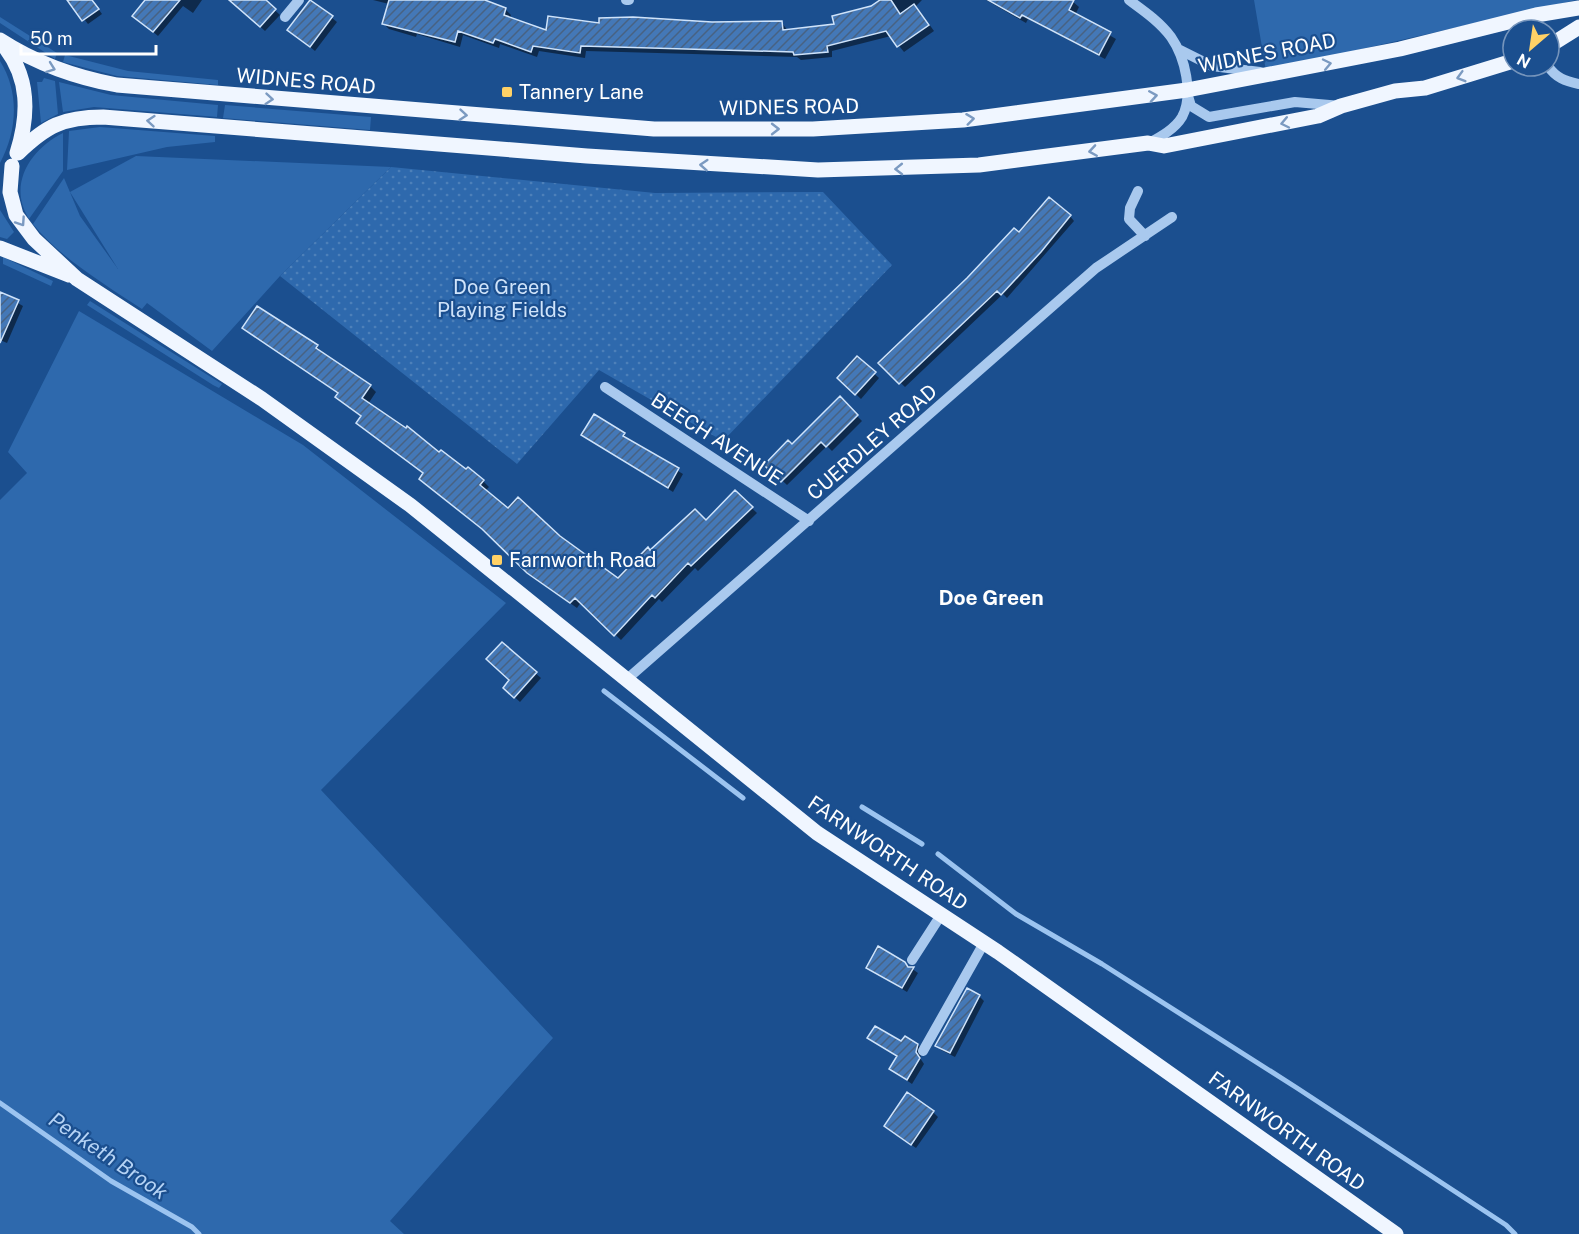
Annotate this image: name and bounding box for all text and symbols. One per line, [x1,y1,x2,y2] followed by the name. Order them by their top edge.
[21,18,156,56] scale bar
[1501,18,1561,78] north arrow
[30,28,73,49] text: 50 m
[1196,28,1338,78] street label: WIDNES ROAD
[1514,49,1534,72] text: N
[1321,58,1331,71] one-way arrow
[45,61,56,73] one-way arrow
[235,63,377,99] street label: WIDNES ROAD
[1456,70,1467,82] one-way arrow
[519,80,644,104] place label: Tannery Lane
[500,85,514,99] marker: Tannery Lane
[1148,90,1157,102] one-way arrow
[264,92,274,105] one-way arrow
[719,94,859,120] street label: WIDNES ROAD
[459,108,468,121] one-way arrow
[966,114,975,126] one-way arrow
[147,115,156,128] one-way arrow
[1281,116,1291,129] one-way arrow
[771,123,780,135] one-way arrow
[1089,145,1098,157] one-way arrow
[700,158,709,171] one-way arrow
[895,163,904,175] one-way arrow
[13,215,24,226] one-way arrow
[437,275,567,322] park label: Doe Green Playing Fields
[802,379,942,505] street label: CUERDLEY ROAD
[647,388,787,490] street label: BEECH AVENUE
[509,548,657,572] place label: Farnworth Road
[490,553,504,567] marker: Farnworth Road
[938,585,1044,610] district label: Doe Green
[804,791,972,915] street label: FARNWORTH ROAD
[1204,1066,1370,1196] street label: FARNWORTH ROAD
[44,1107,173,1205] water label: Penketh Brook

